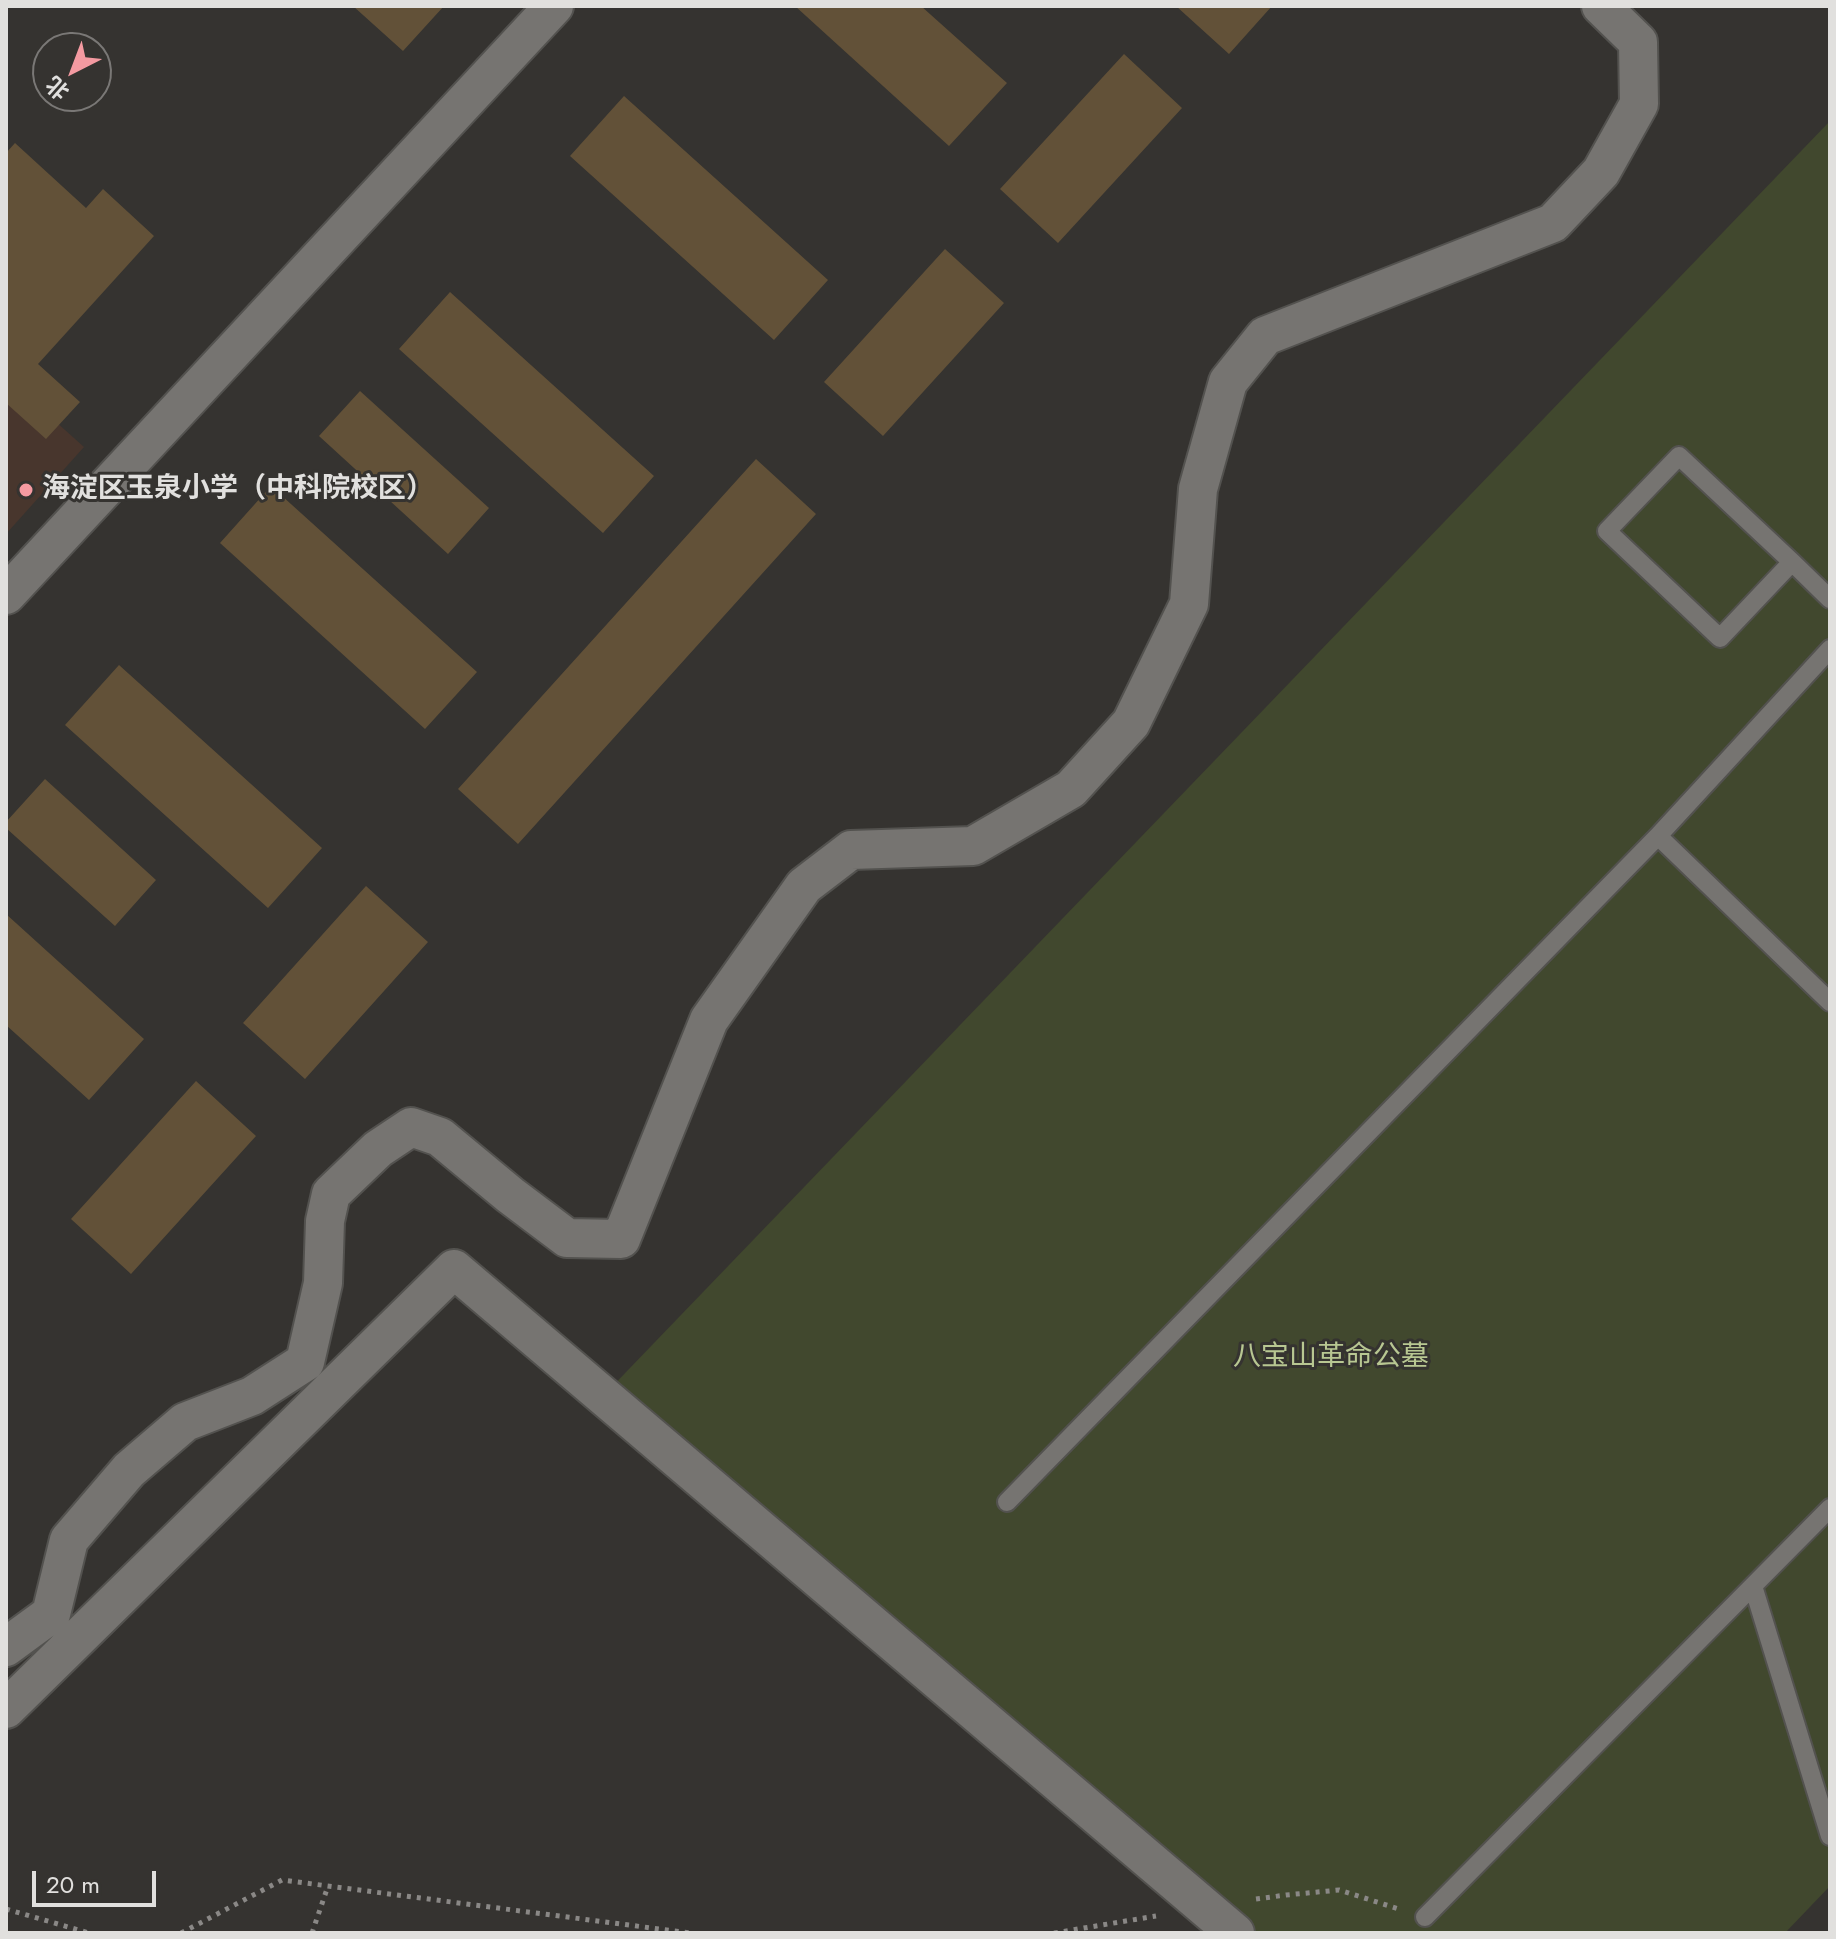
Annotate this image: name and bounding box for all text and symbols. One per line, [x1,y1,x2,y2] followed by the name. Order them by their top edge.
[32,32,112,112] north arrow
[38,69,76,108] text: 北
[42,473,434,507] place label: 海淀区玉泉小学（中科院校区）
[17,481,35,499] marker: 海淀区玉泉小学（中科院校区）
[1233,1341,1429,1375] park label: 八宝山革命公墓
[36,1855,160,1905] scale bar
[46,1867,100,1902] text: 20 m

